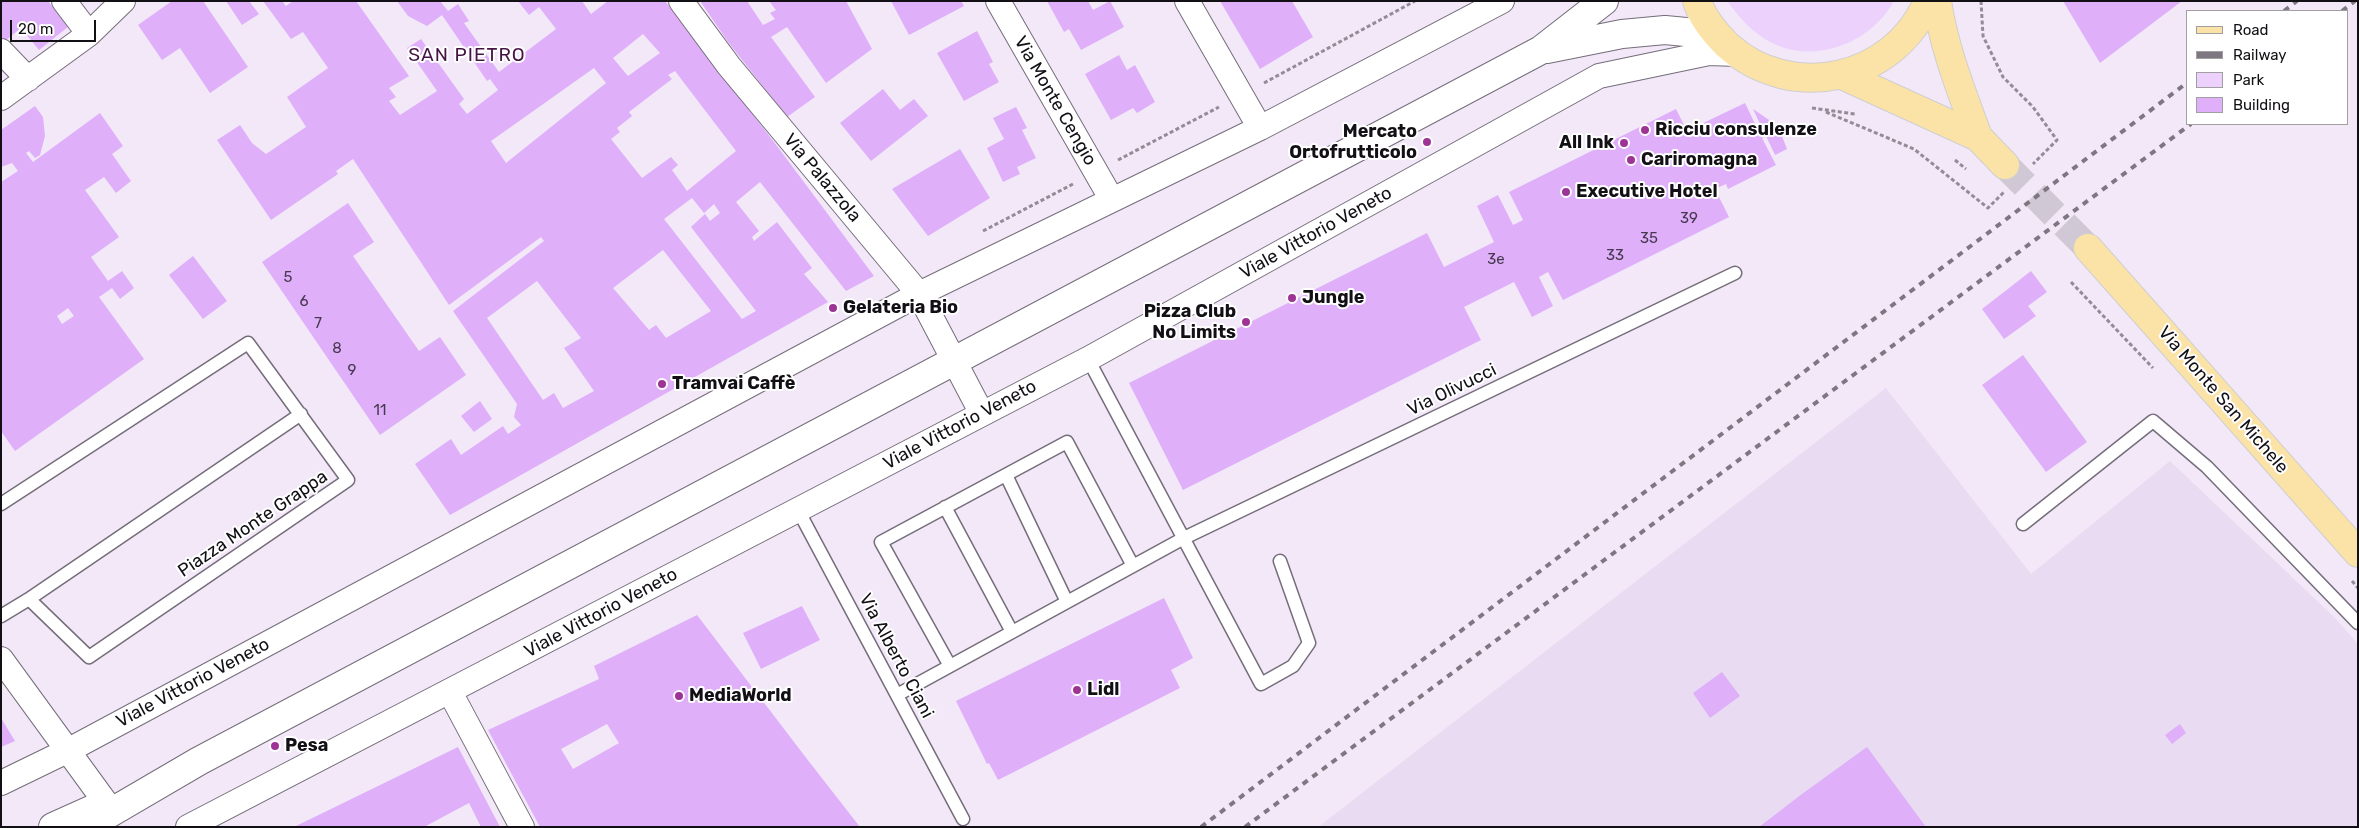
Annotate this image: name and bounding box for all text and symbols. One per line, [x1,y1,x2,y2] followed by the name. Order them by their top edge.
[12,10,99,42] scale bar
[2186,10,2349,125] legend
[18,20,53,38] text: 20 m
[2233,21,2269,39] text: Road
[1009,32,1101,170] street label: Via Monte Cengio
[407,45,527,67] district label: SAN PIETRO
[2233,46,2287,64] text: Railway
[2233,71,2264,89] text: Park
[2233,96,2290,114] text: Building
[1655,119,1817,141] place label: Ricciu consulenze
[1289,121,1417,163] place label: Mercato Ortofrutticolo
[1639,124,1651,136] marker: Ricciu consulenze
[779,129,865,227] street label: Via Palazzola
[1559,132,1614,154] place label: All Ink
[1421,136,1433,148] marker: Mercato Ortofrutticolo
[1618,137,1630,149] marker: All Ink
[1641,149,1757,171] place label: Cariromagna
[1625,154,1637,166] marker: Cariromagna
[1576,181,1718,203] place label: Executive Hotel
[1236,182,1396,284] street label: Viale Vittorio Veneto
[1560,186,1572,198] marker: Executive Hotel
[1680,210,1698,228] house number: 39
[1640,230,1658,248] house number: 35
[1606,247,1624,265] house number: 33
[1487,251,1505,269] house number: 3e
[284,269,292,287] house number: 5
[1302,287,1364,309] place label: Jungle
[1286,292,1298,304] marker: Jungle
[299,293,309,311] house number: 6
[843,297,958,319] place label: Gelateria Bio
[1144,301,1236,344] place label: Pizza Club No Limits
[827,302,839,314] marker: Gelateria Bio
[314,315,322,333] house number: 7
[1240,316,1252,328] marker: Pizza Club No Limits
[2153,322,2293,478] street label: Via Monte San Michele
[332,340,342,358] house number: 8
[1404,359,1500,421] street label: Via Olivucci
[348,362,356,380] house number: 9
[672,373,795,395] place label: Tramvai Caffè
[880,375,1040,475] street label: Viale Vittorio Veneto
[656,378,668,390] marker: Tramvai Caffè
[374,402,386,420] house number: 11
[174,466,332,582] street label: Piazza Monte Grappa
[521,563,681,663] street label: Viale Vittorio Veneto
[854,590,938,722] street label: Via Alberto Ciani
[113,633,273,733] street label: Viale Vittorio Veneto
[1087,679,1119,701] place label: Lidl
[1071,684,1083,696] marker: Lidl
[689,685,792,707] place label: MediaWorld
[673,690,685,702] marker: MediaWorld
[285,735,328,757] place label: Pesa
[269,740,281,752] marker: Pesa

